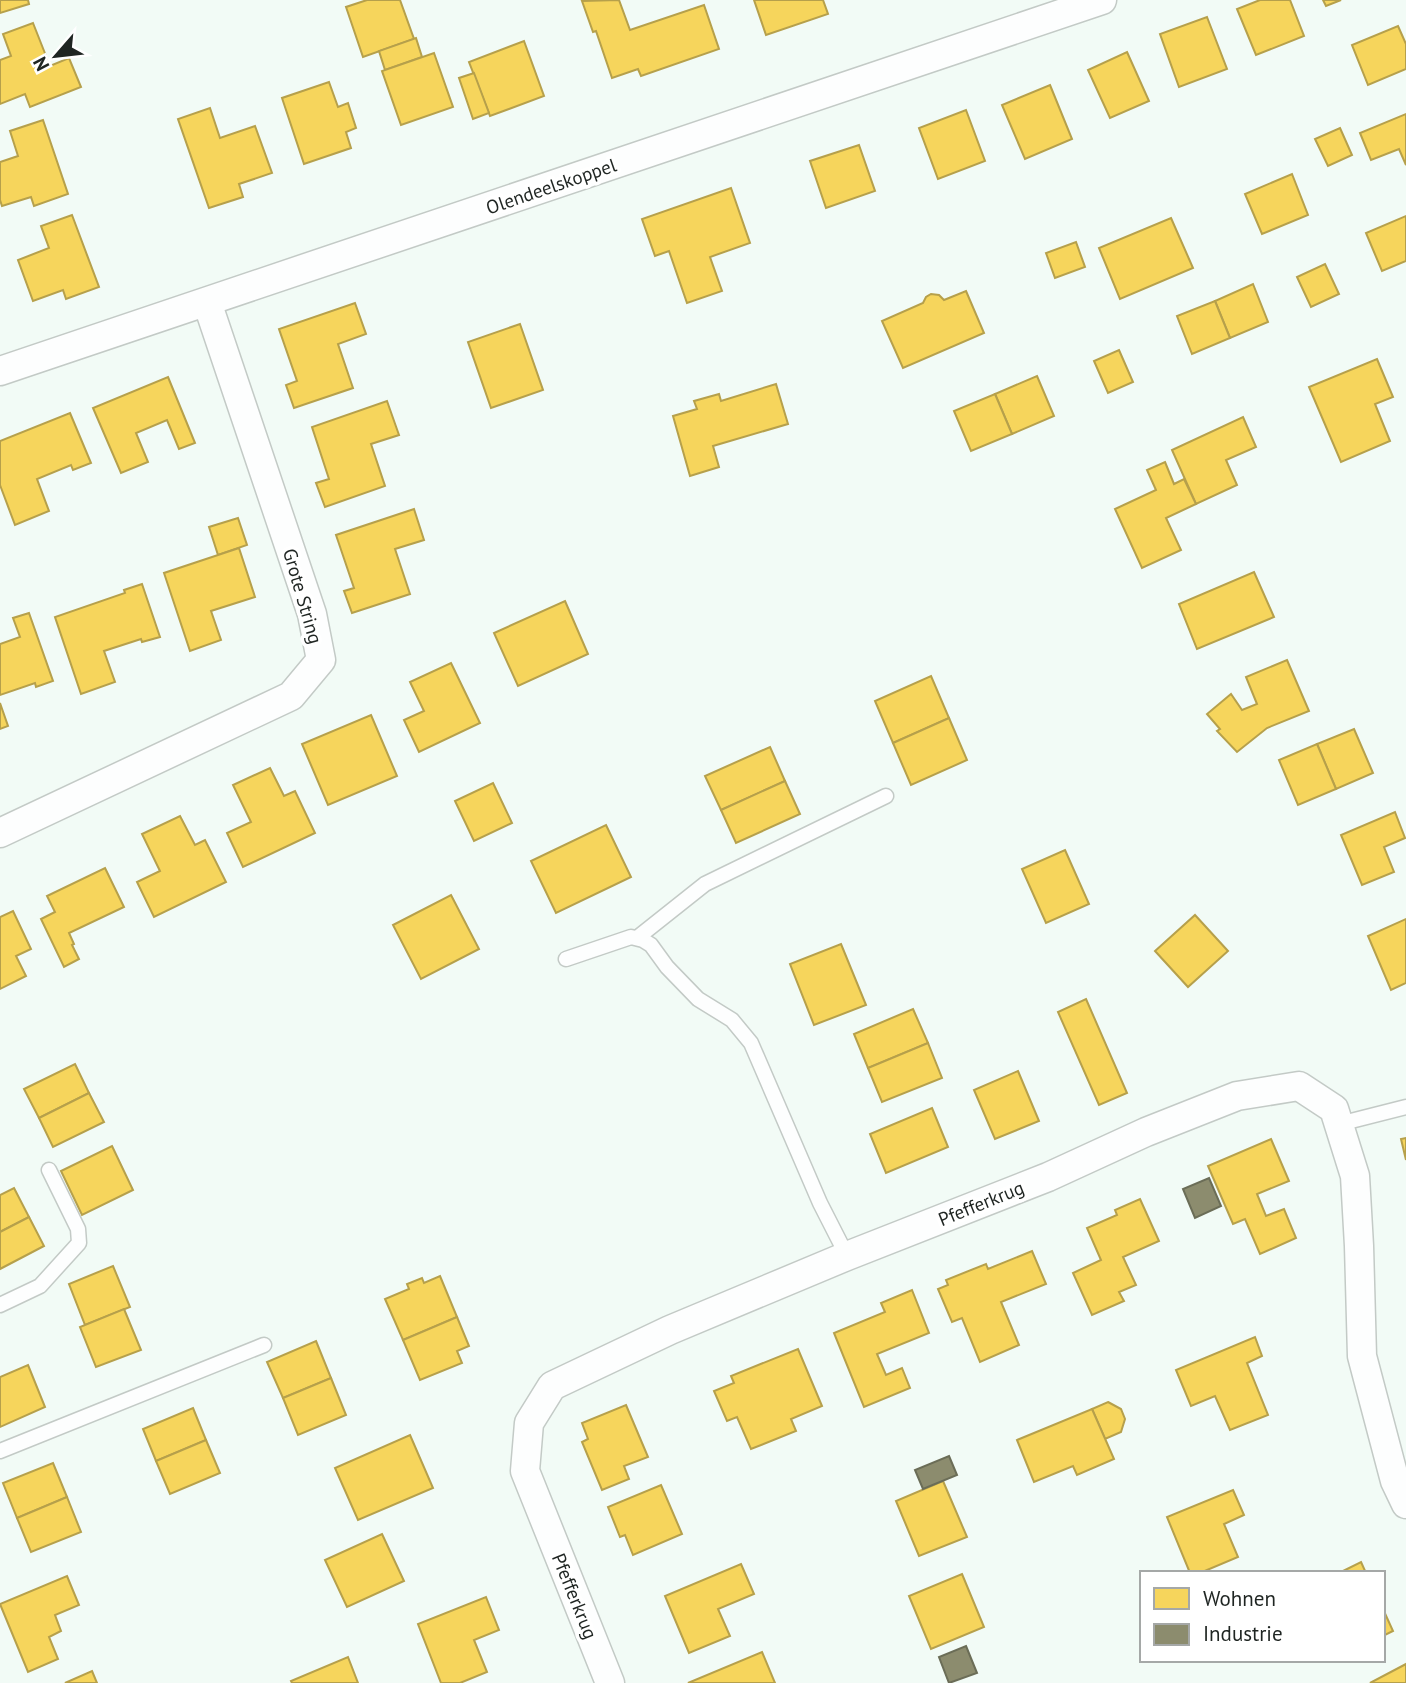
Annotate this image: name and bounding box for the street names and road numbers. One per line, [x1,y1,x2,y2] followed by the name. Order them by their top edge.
[483,152,620,220] street label: Olendeelskoppel
[278,546,328,646] street label: Grote String
[935,1175,1027,1231] street label: Pfefferkrug
[547,1550,603,1642] street label: Pfefferkrug

